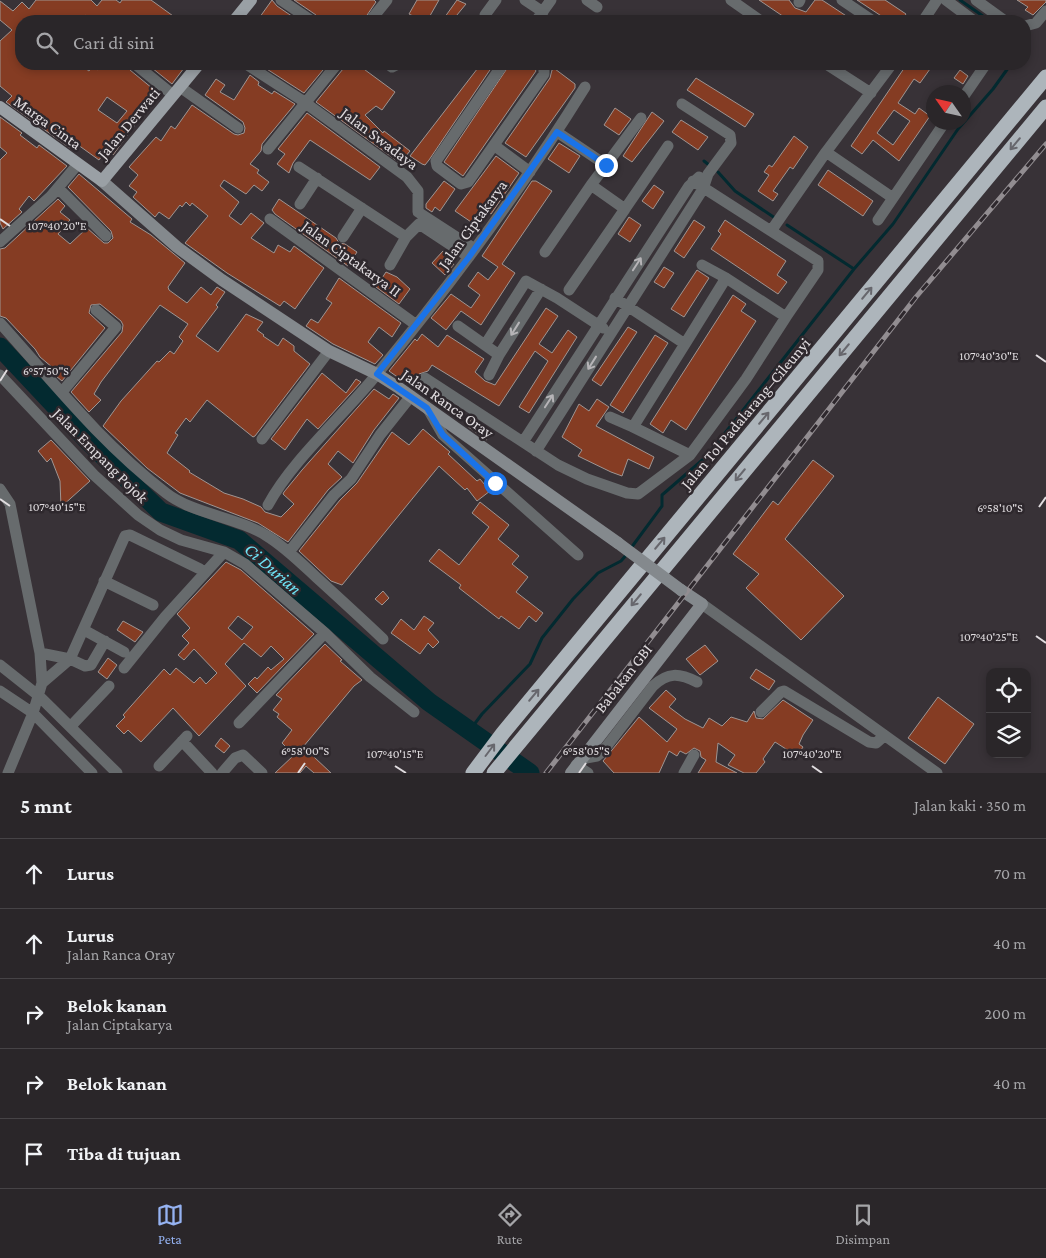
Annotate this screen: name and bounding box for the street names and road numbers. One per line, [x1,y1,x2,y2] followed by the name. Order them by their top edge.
[93,84,164,164] street label: Jalan Derwati
[10,92,85,154] street label: Marga Cinta
[336,103,422,174] street label: Jalan Swadaya
[433,176,511,274] street label: Jalan Ciptakarya
[297,216,405,301] street label: Jalan Ciptakarya II
[676,334,814,494] street label: Jalan Tol Padalarang–Cileunyi
[396,364,497,443] street label: Jalan Ranca Oray
[48,403,152,507] street label: Jalan Empang Pojok
[591,641,655,716] street label: Babakan GBI

